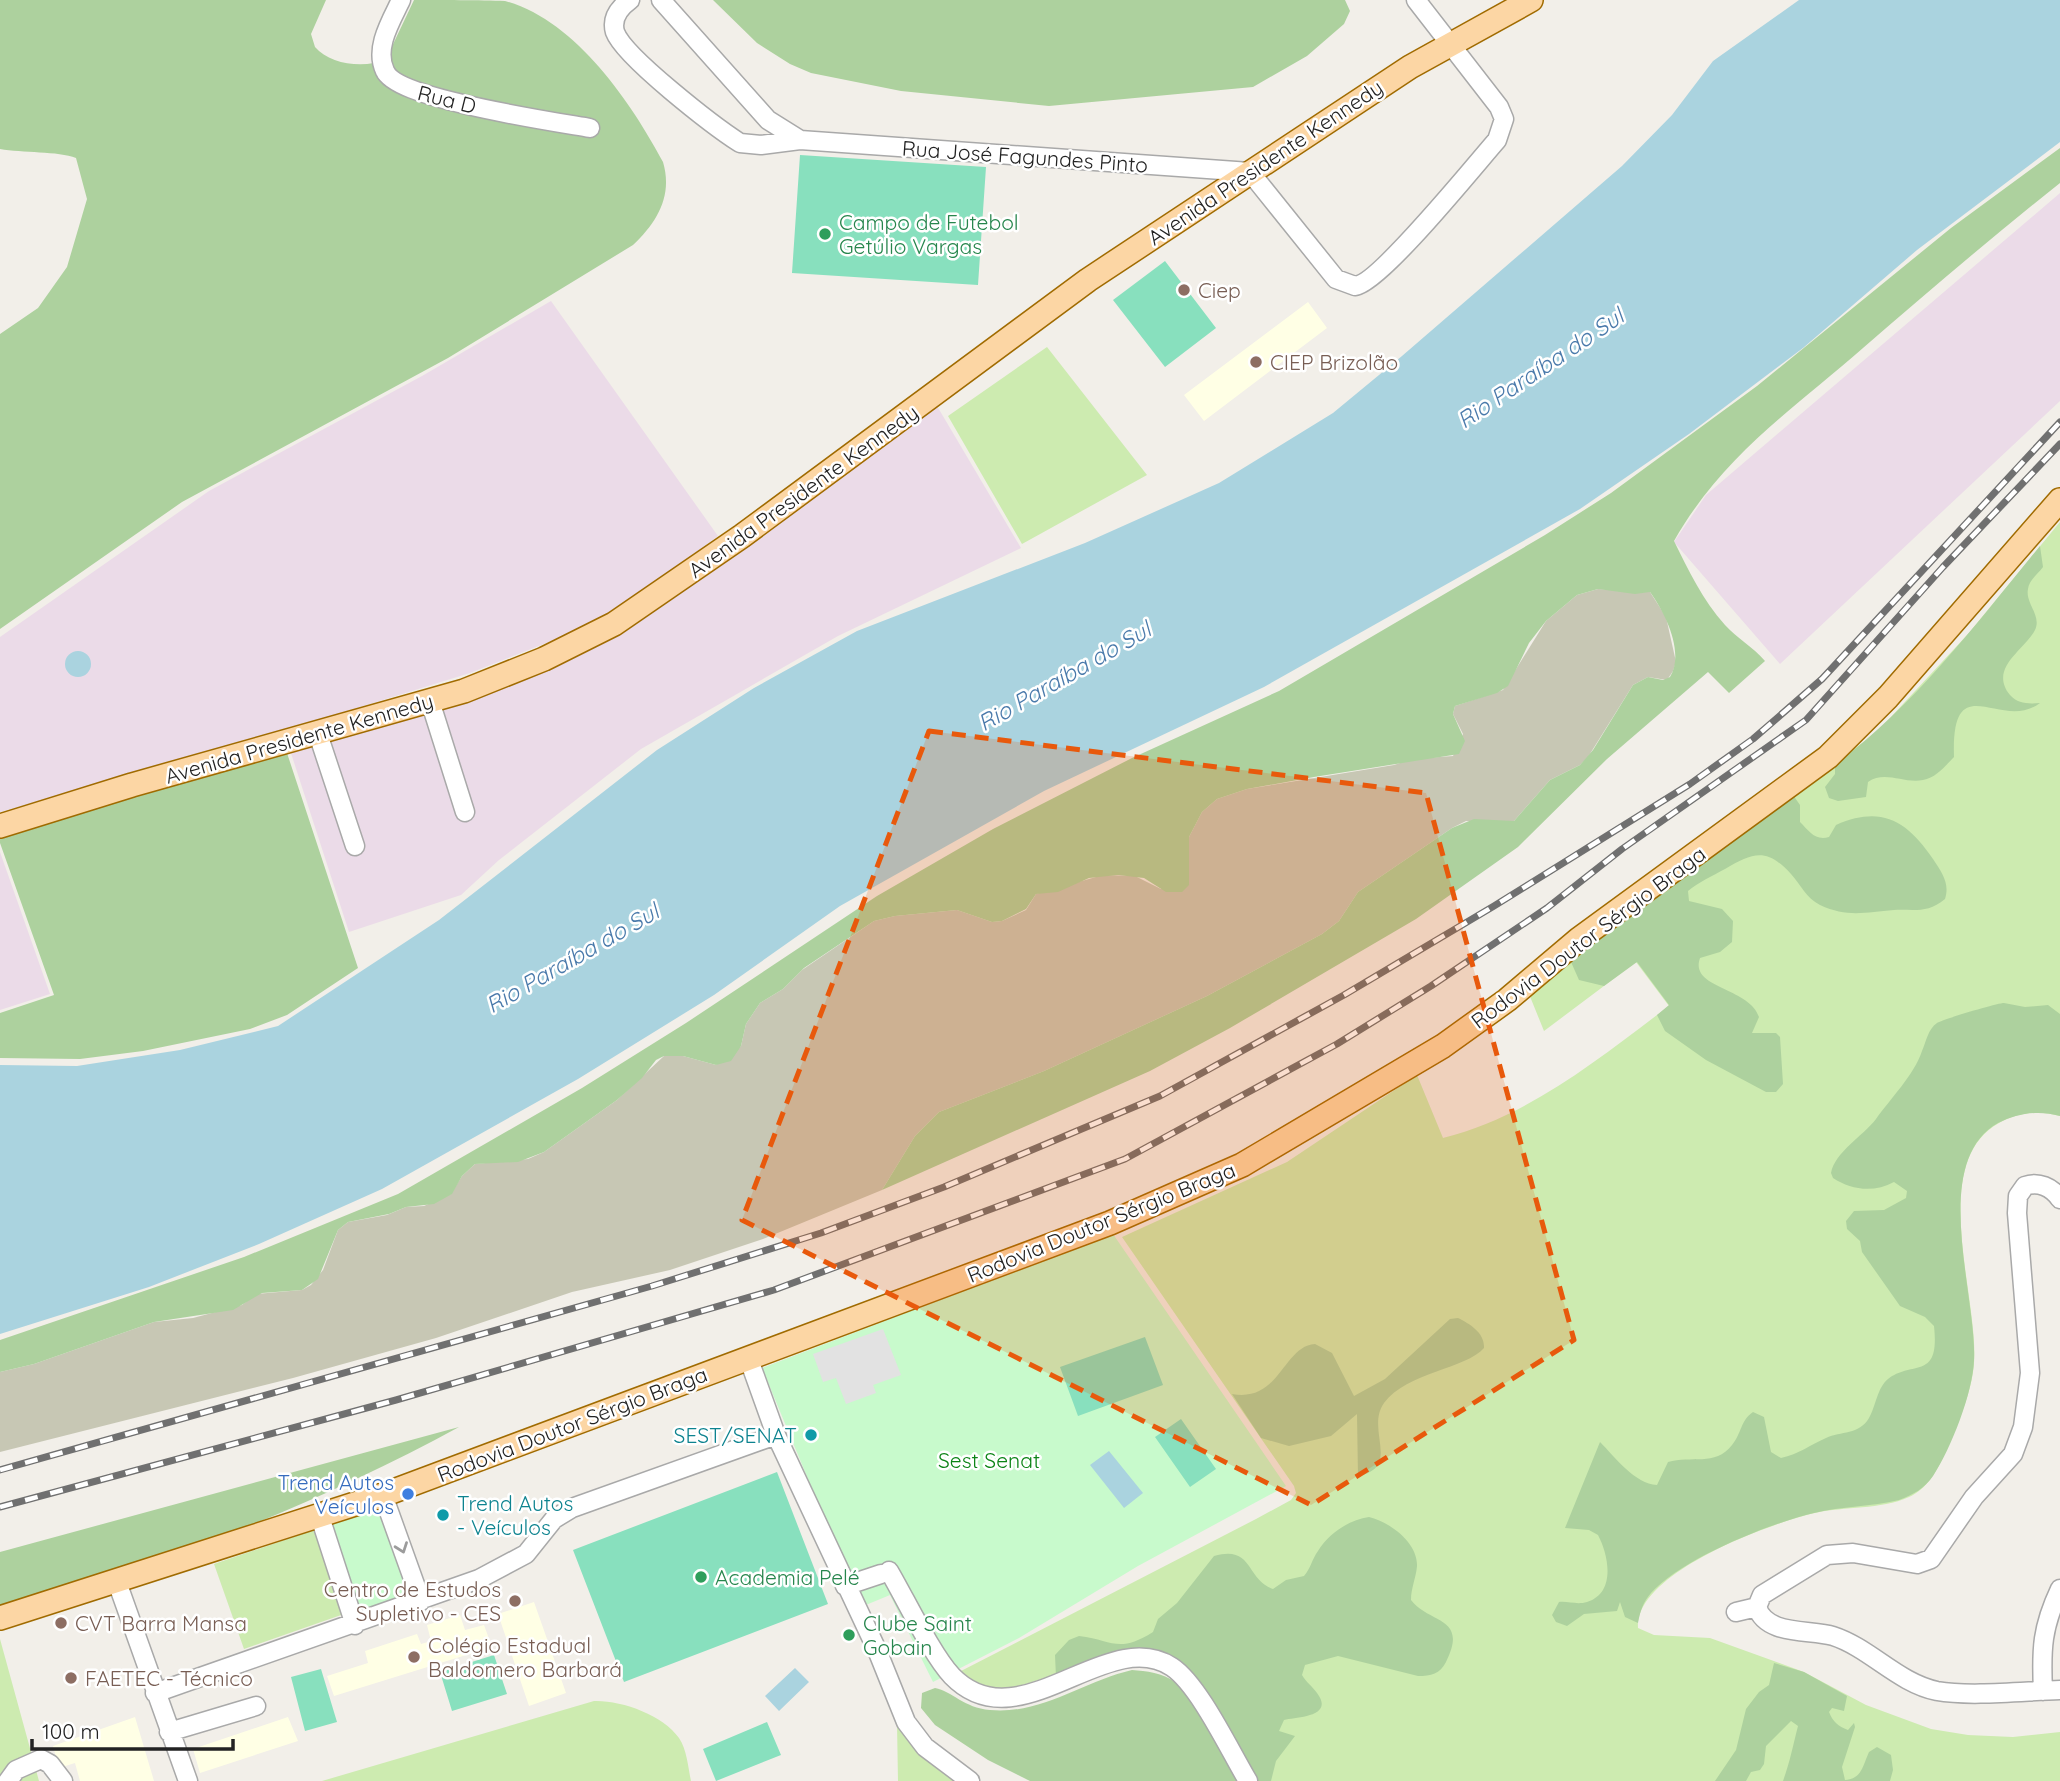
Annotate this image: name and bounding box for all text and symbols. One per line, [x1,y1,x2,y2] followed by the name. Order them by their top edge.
[1143,74,1387,250] street label: Avenida Presidente Kennedy
[415,79,479,119] street label: Rua D
[901,134,1149,178] street label: Rua José Fagundes Pinto
[839,209,1019,259] place label: Campo de Futebol Getúlio Vargas
[817,226,833,242] marker: Campo de Futebol Getúlio Vargas
[1198,277,1241,303] place label: Ciep
[1176,282,1192,298] marker: Ciep
[1451,300,1631,435] water label: Rio Paraíba do Sul
[1270,349,1398,375] place label: CIEP Brizolão
[1248,354,1264,370] marker: CIEP Brizolão
[683,399,923,583] street label: Avenida Presidente Kennedy
[972,613,1158,737] water label: Rio Paraíba do Sul
[162,687,436,789] street label: Avenida Presidente Kennedy
[1466,840,1710,1034] street label: Rodovia Doutor Sérgio Braga
[480,895,666,1019] water label: Rio Paraíba do Sul
[963,1156,1239,1288] street label: Rodovia Doutor Sérgio Braga
[433,1360,711,1488] street label: Rodovia Doutor Sérgio Braga
[674,1422,797,1448] place label: SEST/SENAT
[803,1427,819,1443] marker: SEST/SENAT
[938,1447,1040,1473] park label: Sest Senat
[278,1469,394,1519] place label: Trend Autos Veículos
[400,1486,416,1502] marker: Trend Autos Veículos
[457,1490,573,1540] place label: Trend Autos - Veículos
[435,1507,451,1523] marker: Trend Autos - Veículos
[394,1541,408,1553] one-way arrow
[715,1564,860,1590] place label: Academia Pelé
[693,1569,709,1585] marker: Academia Pelé
[324,1576,501,1626] place label: Centro de Estudos Supletivo - CES
[507,1593,523,1609] marker: Centro de Estudos Supletivo - CES
[75,1610,247,1636] place label: CVT Barra Mansa
[863,1610,972,1660] place label: Clube Saint Gobain
[53,1615,69,1631] marker: CVT Barra Mansa
[841,1627,857,1643] marker: Clube Saint Gobain
[428,1632,622,1682] place label: Colégio Estadual Baldomero Barbará
[406,1649,422,1665] marker: Colégio Estadual Baldomero Barbará
[85,1665,253,1691] place label: FAETEC - Técnico
[63,1670,79,1686] marker: FAETEC - Técnico
[32,1708,233,1752] scale bar
[42,1718,100,1744] text: 100 m

